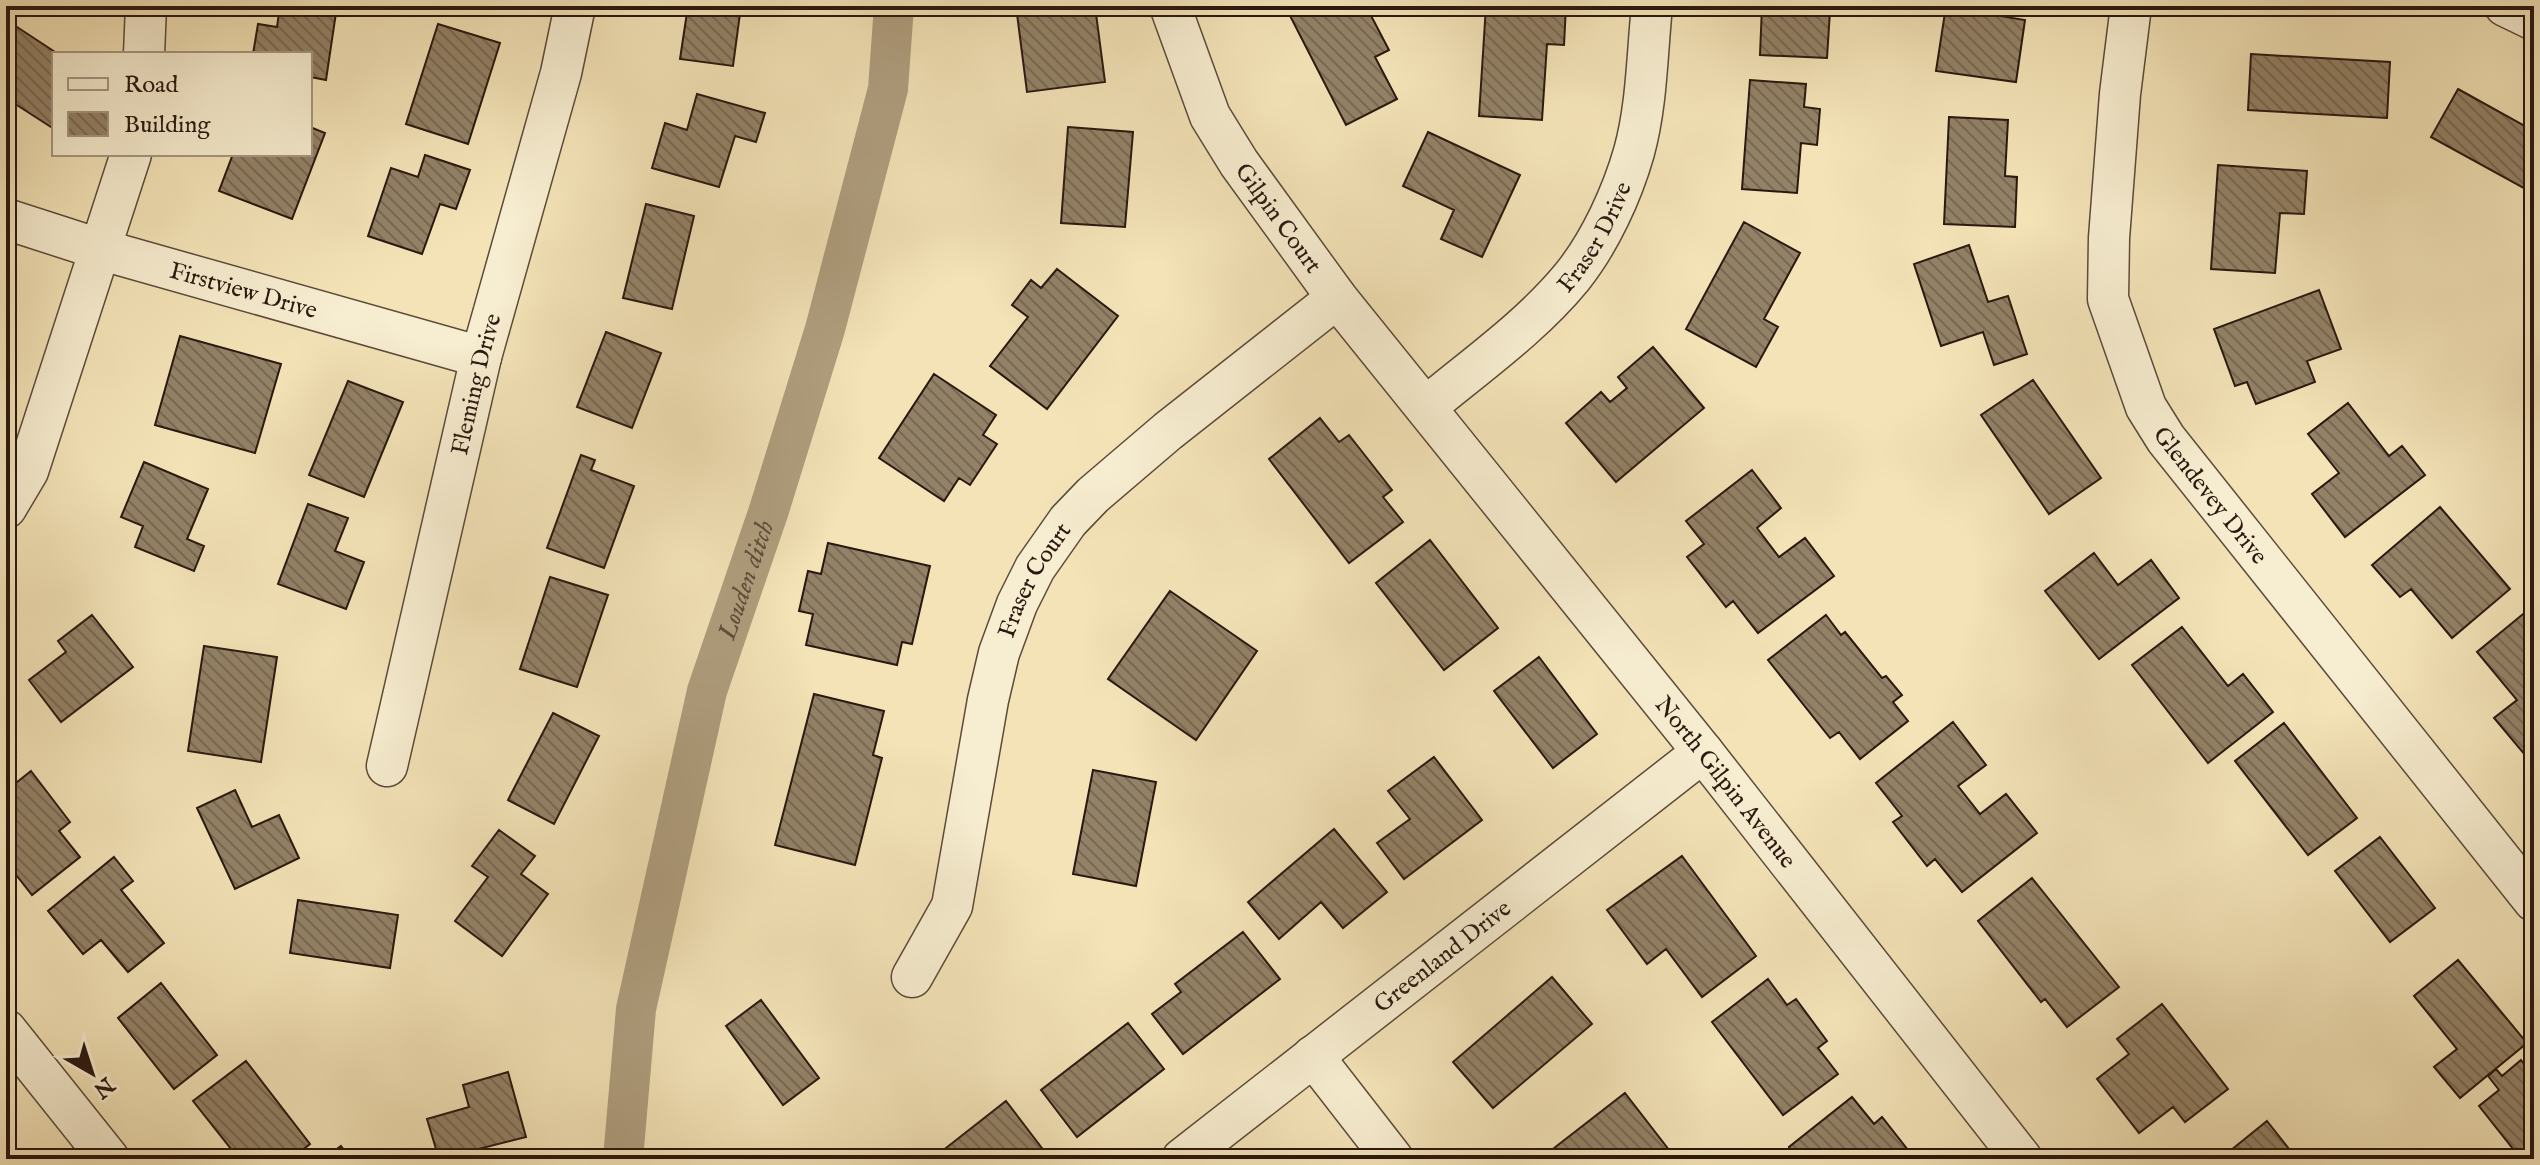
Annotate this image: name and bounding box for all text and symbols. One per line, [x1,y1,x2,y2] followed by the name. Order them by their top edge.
[52,52,312,156] legend
[124,70,178,101] text: Road
[124,110,211,141] text: Building
[1227,157,1328,280] street label: Gilpin Court
[1551,178,1640,300] street label: Fraser Drive
[166,256,321,327] street label: Firstview Drive
[445,310,509,458] street label: Fleming Drive
[2145,421,2274,571] street label: Glendevey Drive
[711,516,782,645] water label: Louden ditch
[992,517,1079,642] street label: Fraser Court
[1647,691,1802,875] street label: North Gilpin Avenue
[1368,894,1518,1020] street label: Greenland Drive
[52,1033,132,1113] north arrow
[87,1069,120,1104] text: N

